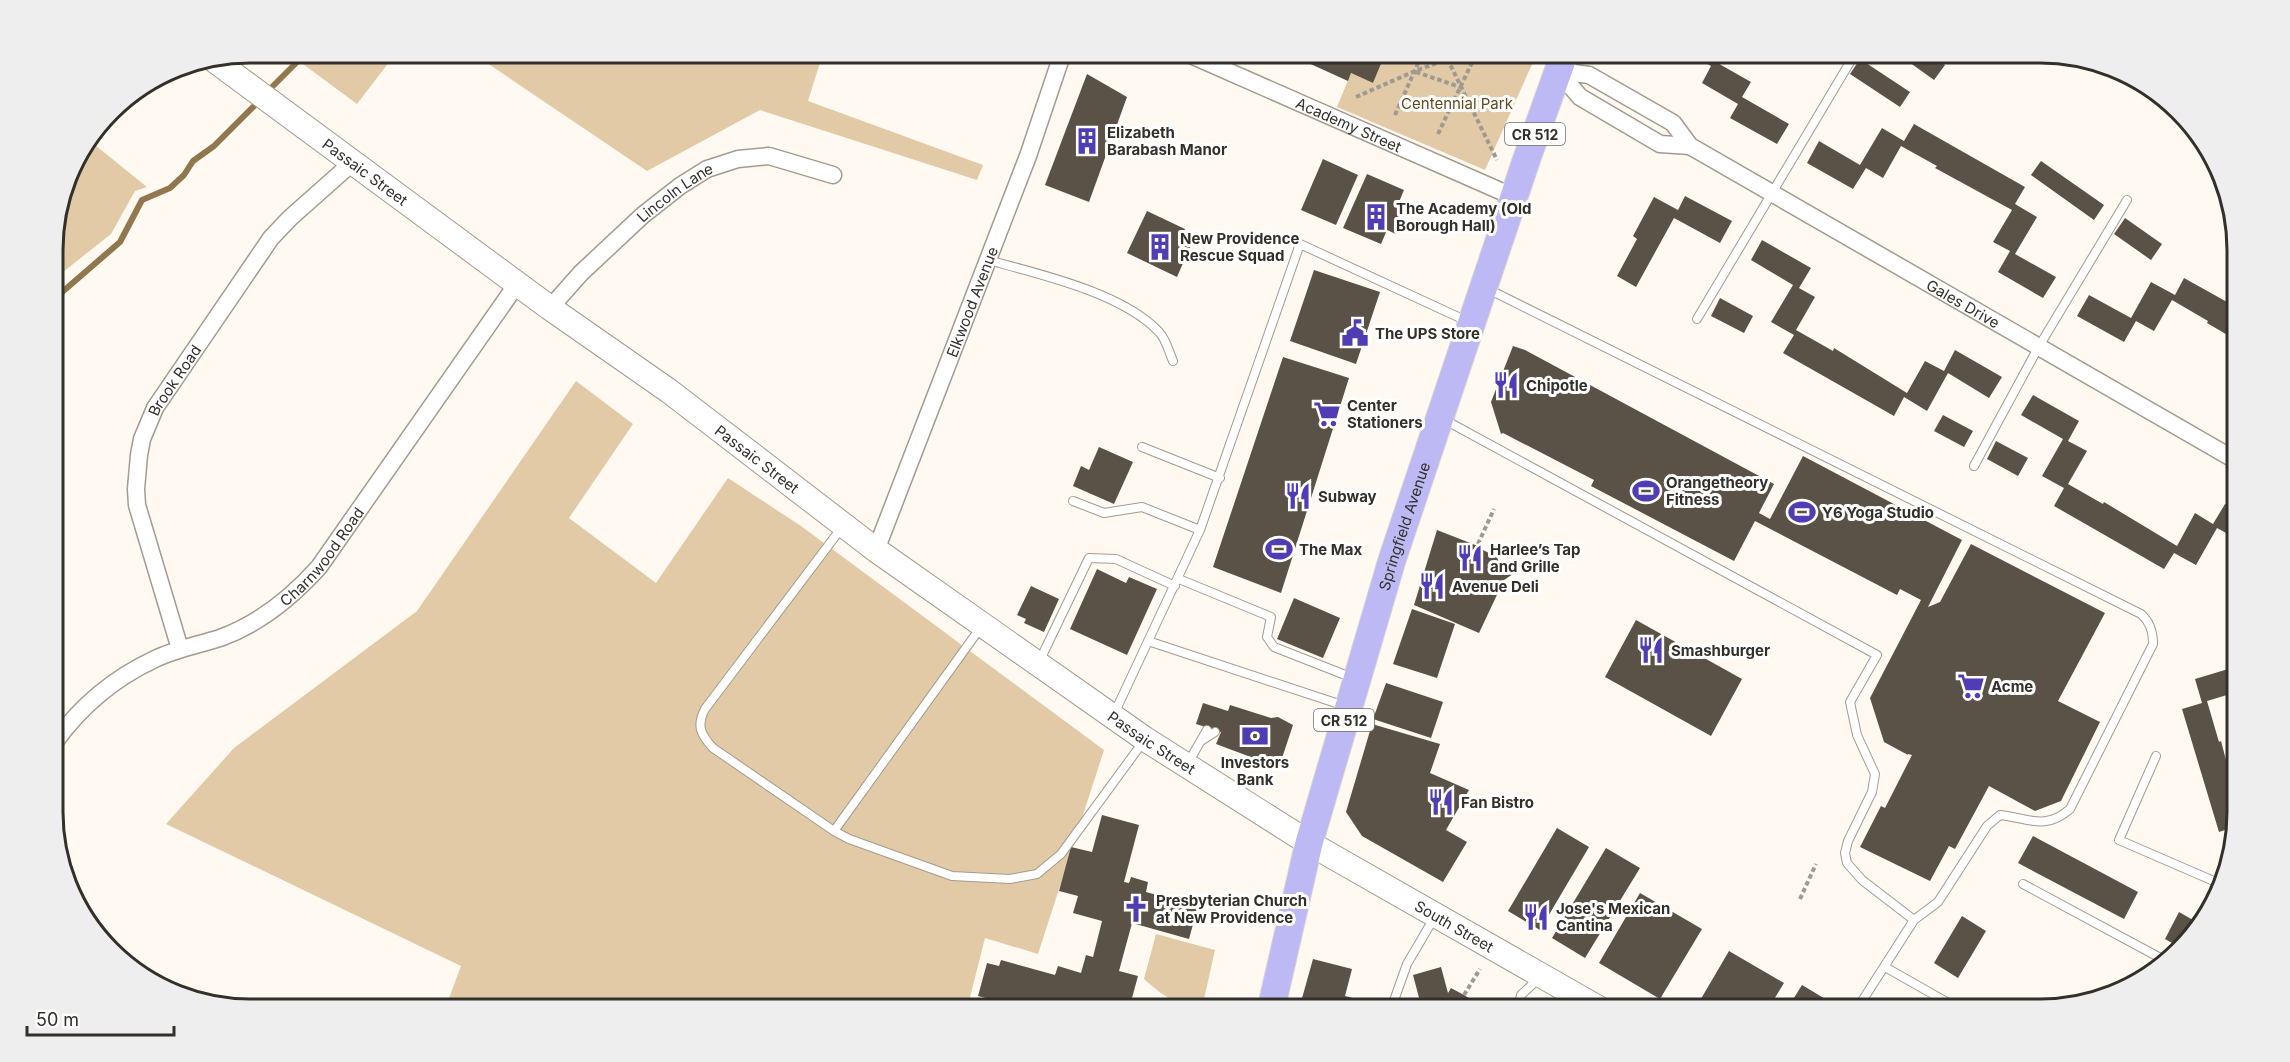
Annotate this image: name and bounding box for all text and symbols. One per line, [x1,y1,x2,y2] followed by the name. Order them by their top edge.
[1293,93,1405,156] street label: Academy Street
[1401,94,1514,113] park label: Centennial Park
[1107,123,1227,159] place label: Elizabeth Barabash Manor
[1505,123,1565,145] road number: CR 512
[1072,126,1102,156] building icon: Elizabeth Barabash Manor
[319,134,412,209] street label: Passaic Street
[632,158,715,226] street label: Lincoln Lane
[1396,199,1532,235] place label: The Academy (Old Borough Hall)
[1361,202,1391,232] building icon: The Academy (Old Borough Hall)
[1180,229,1299,265] place label: New Providence Rescue Squad
[1145,232,1175,262] building icon: New Providence Rescue Squad
[942,244,1002,360] street label: Elkwood Avenue
[1923,275,2003,332] street label: Gales Drive
[1340,318,1370,348] public building icon: The UPS Store
[1375,324,1480,343] place label: The UPS Store
[143,341,205,418] street label: Brook Road
[1491,370,1521,400] restaurant icon: Chipotle
[1526,376,1588,395] place label: Chipotle
[1347,396,1423,432] place label: Center Stationers
[1312,399,1342,429] supermarket icon: Center Stationers
[711,420,803,497] street label: Passaic Street
[1374,459,1434,593] street label: Springfield Avenue
[1666,473,1768,509] place label: Orangetheory Fitness
[1631,476,1661,506] sports icon: Orangetheory Fitness
[1283,481,1313,511] restaurant icon: Subway
[1318,487,1377,506] place label: Subway
[1787,497,1817,527] sports icon: Y6 Yoga Studio
[276,503,368,610] street label: Charnwood Road
[1822,503,1934,522] place label: Y6 Yoga Studio
[1264,534,1294,564] sports icon: The Max
[1299,540,1363,559] place label: The Max
[1490,540,1581,576] place label: Harlee’s Tap and Grille
[1455,543,1485,573] restaurant icon: Harlee’s Tap and Grille
[1417,571,1447,601] restaurant icon: Avenue Deli
[1452,577,1539,596] place label: Avenue Deli
[1636,635,1666,665] restaurant icon: Smashburger
[1671,641,1770,660] place label: Smashburger
[1956,671,1986,701] supermarket icon: Acme
[1991,677,2033,696] place label: Acme
[1104,706,1199,778] street label: Passaic Street
[1314,709,1374,731] road number: CR 512
[1240,721,1270,751] bank icon: Investors Bank
[1221,753,1289,789] place label: Investors Bank
[1426,787,1456,817] restaurant icon: Fan Bistro
[1461,793,1534,812] place label: Fan Bistro
[1156,891,1307,927] place label: Presbyterian Church at New Providence
[1121,894,1151,924] church icon: Presbyterian Church at New Providence
[1411,896,1497,956] street label: South Street
[1556,899,1670,935] place label: Jose's Mexican Cantina
[1521,902,1551,932] restaurant icon: Jose's Mexican Cantina
[27,999,174,1037] scale bar
[36,1009,79,1030] text: 50 m

